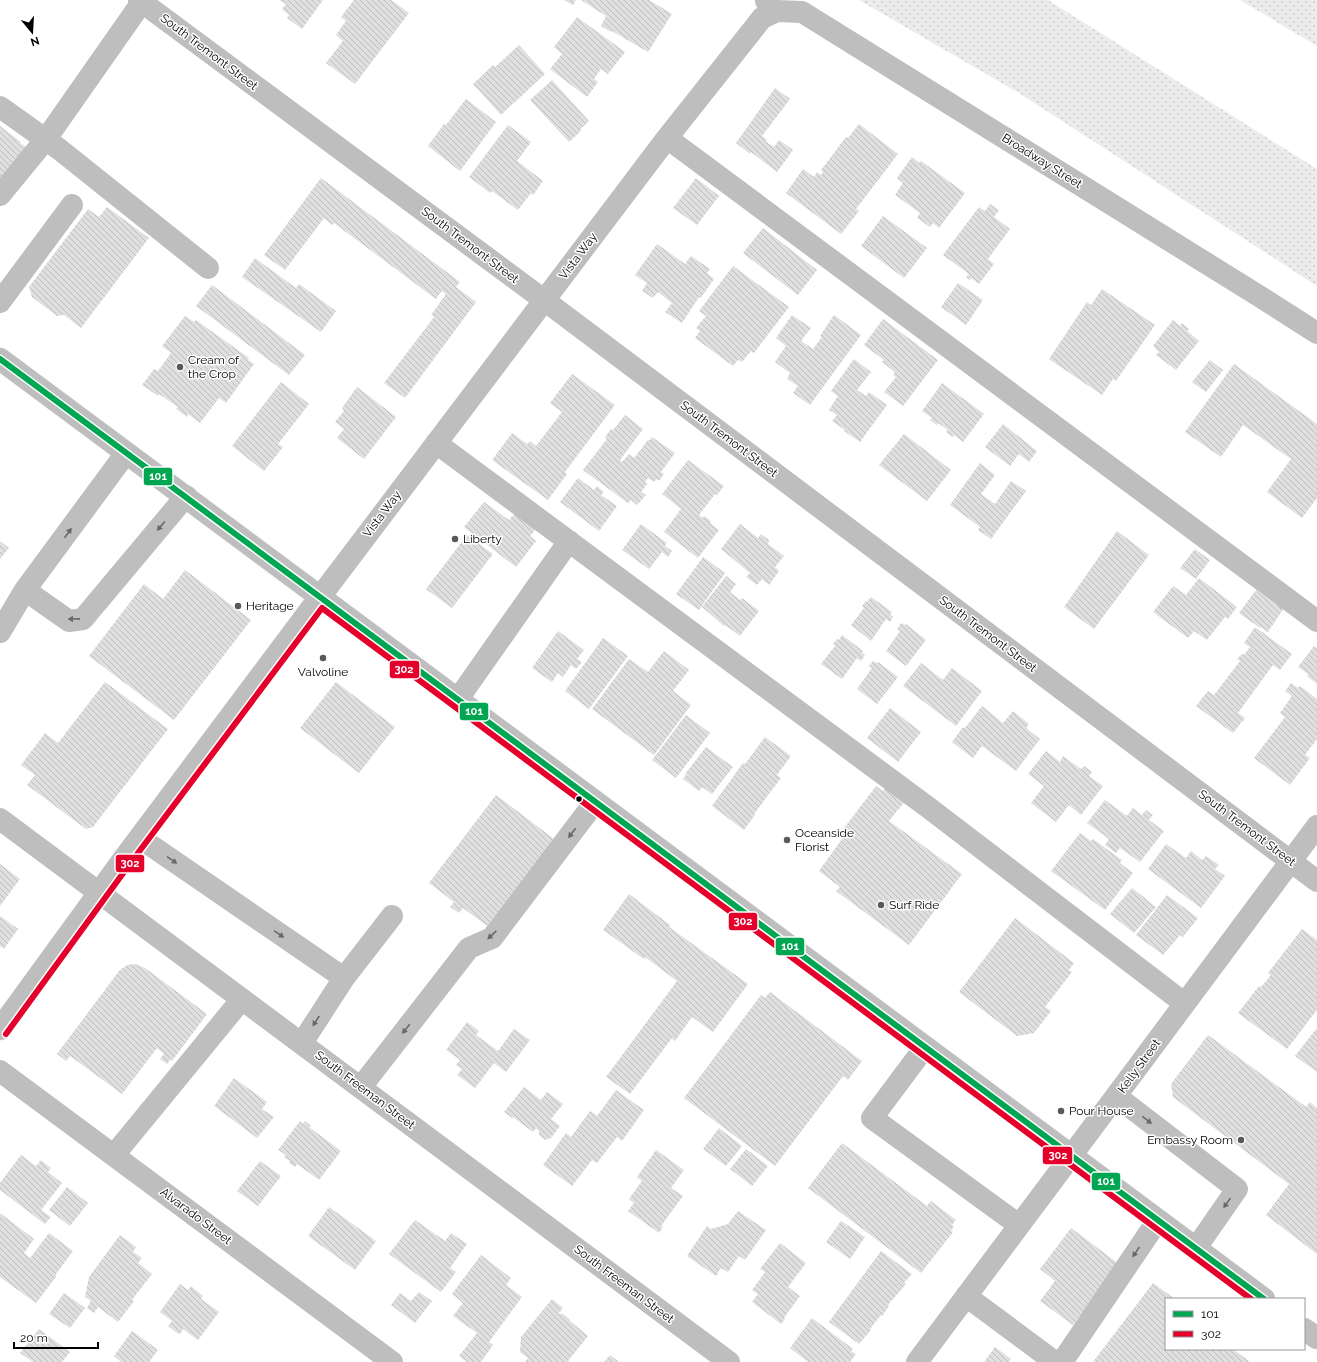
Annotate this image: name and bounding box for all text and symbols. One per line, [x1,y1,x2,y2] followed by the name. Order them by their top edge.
[158,11,260,93] street label: South Tremont Street
[12,12,52,52] north arrow
[29,34,41,49] text: N
[999,131,1085,191] street label: Broadway Street
[419,204,521,286] street label: South Tremont Street
[556,230,600,282] street label: Vista Way
[188,353,240,381] place label: Cream of the Crop
[175,362,185,372] marker: Cream of the Crop
[678,398,780,480] street label: South Tremont Street
[143,467,173,486] line badge: 101
[149,470,167,483] text: 101
[360,488,404,540] street label: Vista Way
[156,521,165,532] one-way arrow
[63,527,72,538] one-way arrow
[463,532,502,546] place label: Liberty
[450,534,460,544] marker: Liberty
[937,593,1039,675] street label: South Tremont Street
[246,599,294,613] place label: Heritage
[233,601,243,611] marker: Heritage
[68,616,81,623] one-way arrow
[318,653,328,663] marker: Valvoline
[389,660,420,679] line badge: 302
[394,663,414,676] text: 302
[298,665,348,679] place label: Valvoline
[459,702,489,721] line badge: 101
[465,705,483,718] text: 101
[1196,787,1298,869] street label: South Tremont Street
[574,794,584,804] unlabelled marker
[795,826,854,854] place label: Oceanside Florist
[567,827,576,838] one-way arrow
[782,835,792,845] marker: Oceanside Florist
[115,854,145,873] line badge: 302
[167,856,177,864] one-way arrow
[120,857,140,870] text: 302
[889,898,939,912] place label: Surf Ride
[876,900,886,910] marker: Surf Ride
[728,912,758,931] line badge: 302
[733,915,753,928] text: 302
[274,930,284,938] one-way arrow
[487,931,497,940] one-way arrow
[775,937,805,956] line badge: 101
[781,940,799,953] text: 101
[312,1016,320,1026] one-way arrow
[402,1024,410,1035] one-way arrow
[1115,1036,1163,1096] street label: Kelly Street
[312,1048,418,1132] street label: South Freeman Street
[1069,1104,1133,1118] place label: Pour House
[1056,1106,1066,1116] marker: Pour House
[1142,1116,1153,1124] one-way arrow
[1147,1133,1233,1147] place label: Embassy Room
[1236,1135,1246,1145] marker: Embassy Room
[1042,1146,1073,1165] line badge: 302
[1048,1149,1068,1162] text: 302
[1091,1172,1121,1191] line badge: 101
[1097,1175,1115,1188] text: 101
[158,1185,234,1247] street label: Alvarado Street
[1223,1198,1231,1208] one-way arrow
[571,1242,677,1326] street label: South Freeman Street
[1132,1247,1140,1257] one-way arrow
[1165,1298,1305,1350] legend
[1201,1307,1219,1321] text: 101
[14,1324,98,1350] scale bar
[1201,1327,1221,1341] text: 302
[20,1331,48,1345] text: 20 m

